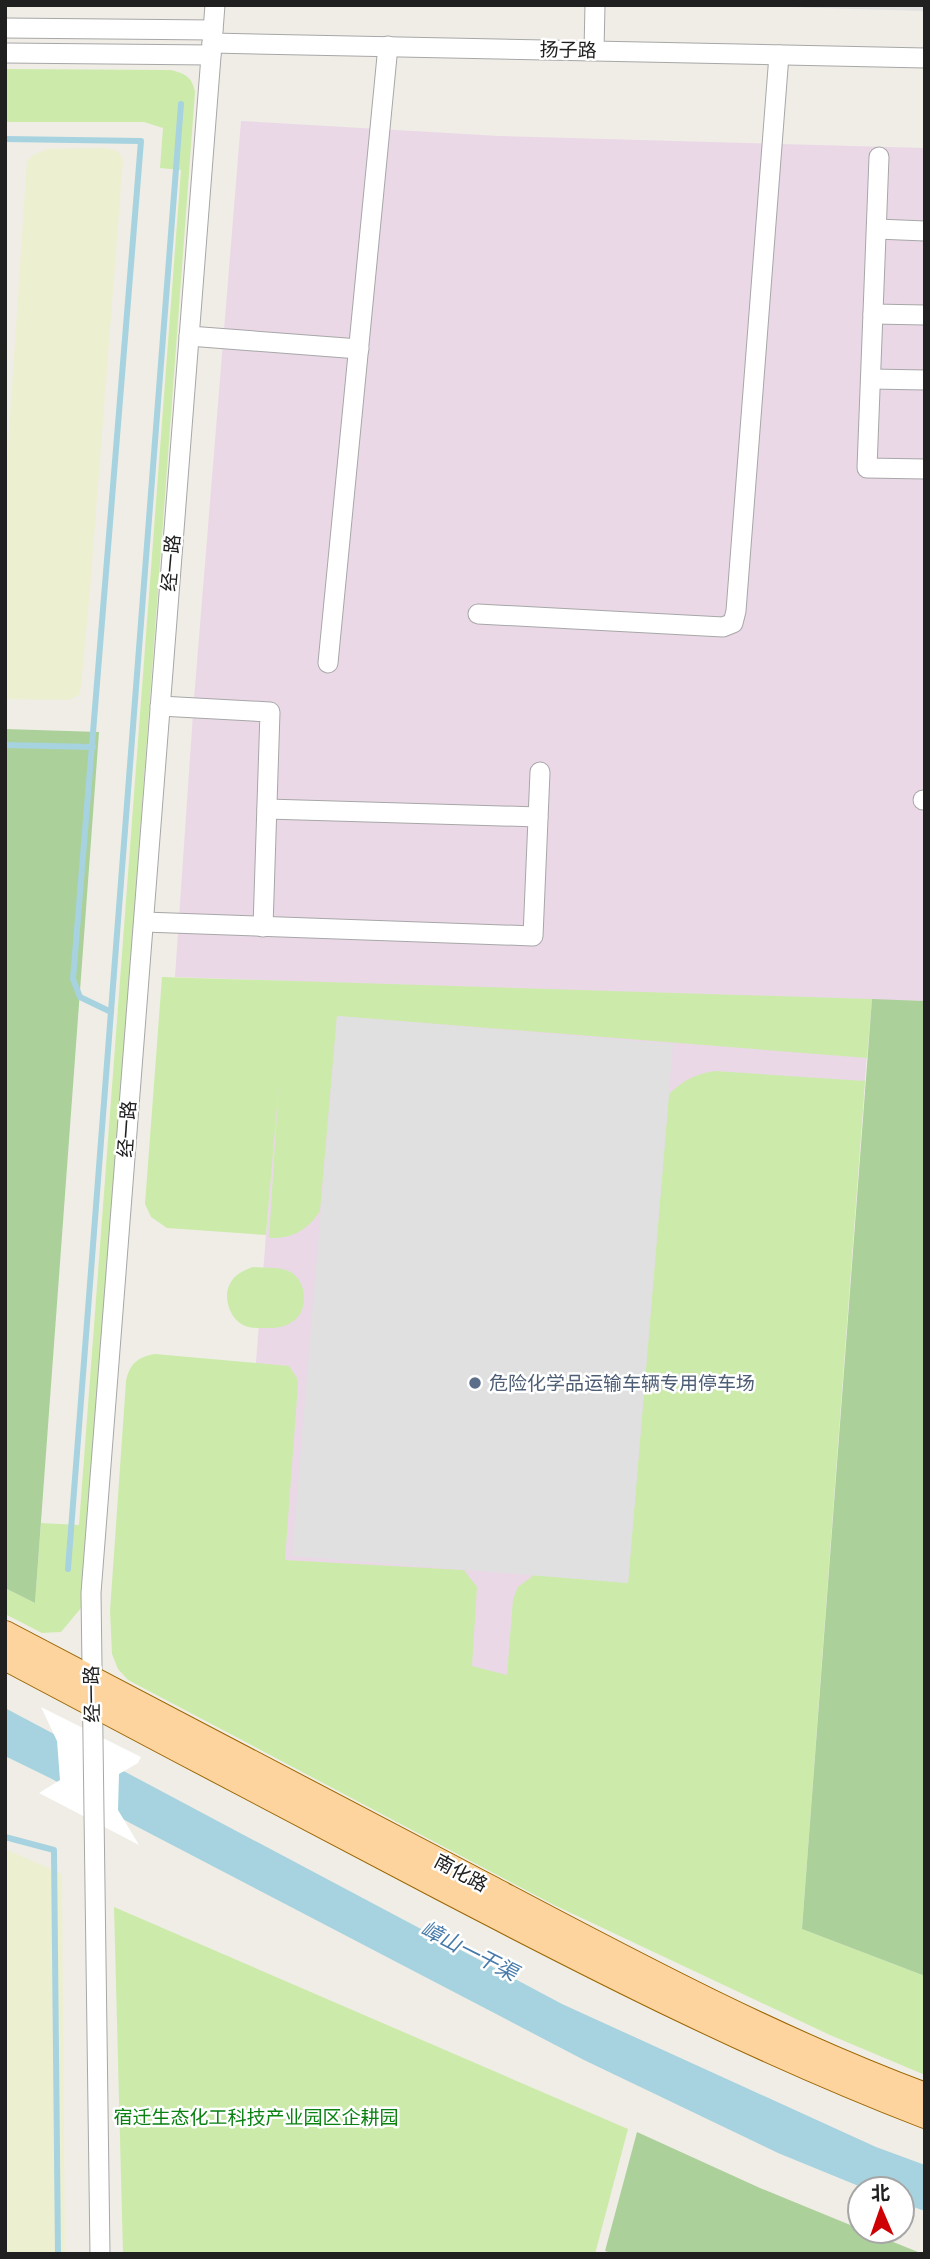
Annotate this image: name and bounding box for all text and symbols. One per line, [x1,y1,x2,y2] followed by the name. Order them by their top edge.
[539,38,597,62] street label: 扬子路
[157,534,185,592] street label: 经一路
[114,1100,140,1158] street label: 经一路
[489,1372,755,1395] place label: 危险化学品运输车辆专用停车场
[467,1375,483,1391] marker: 危险化学品运输车辆专用停车场
[80,1665,104,1723] street label: 经一路
[430,1849,492,1897] street label: 南化路
[416,1916,524,1988] water label: 嶂山一干渠
[113,2106,399,2129] park label: 宿迁生态化工科技产业园区企耕园
[846,2175,916,2245] north arrow
[871,2182,890,2205] text: 北

